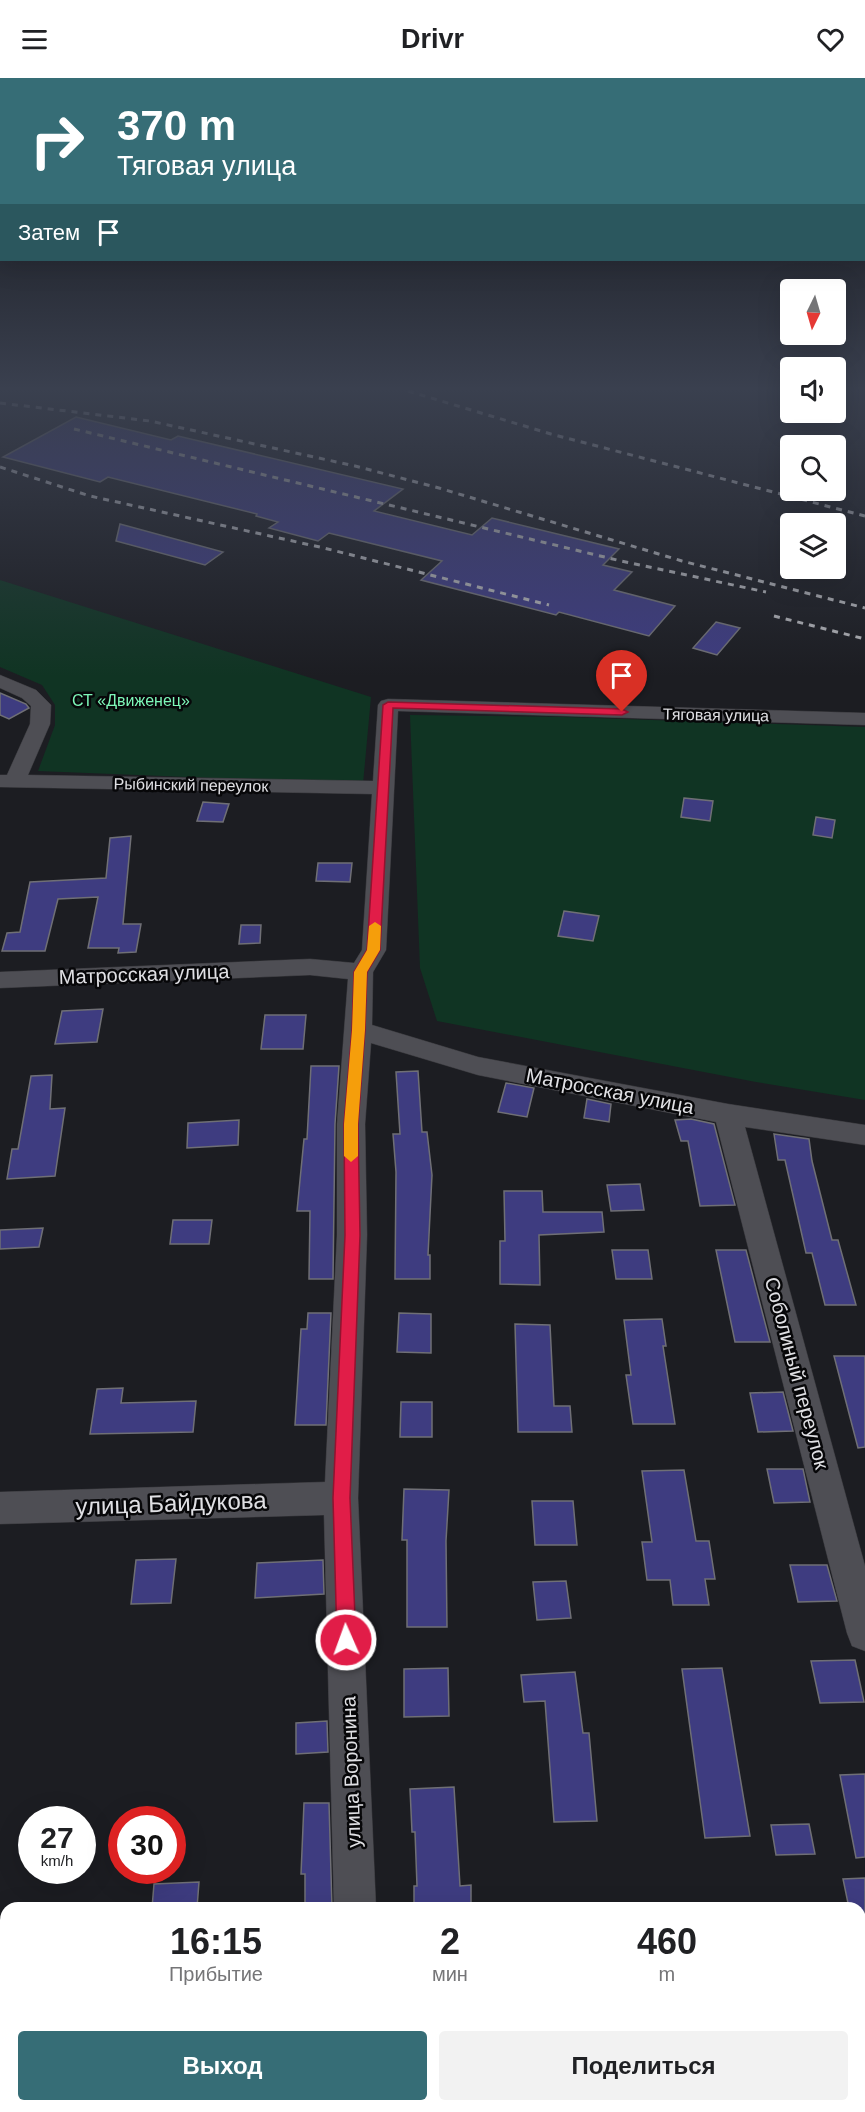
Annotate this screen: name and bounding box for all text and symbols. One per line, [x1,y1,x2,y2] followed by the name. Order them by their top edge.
[18,23,51,56] icon: menu
[814,23,847,56] icon: heart
[401,24,464,54] text: Drivr
[18,102,96,180] icon: right
[117,102,236,149] text: 370 m
[117,151,296,181] text: Тяговая улица
[92,216,125,249] icon: arrive
[18,220,80,245] text: Затем
[780,279,846,345] north arrow
[780,279,846,579] map controls
[780,357,846,423] button: sound
[780,435,846,501] button: search
[780,513,846,579] button: layers
[596,650,647,712] pin
[605,659,638,692] icon: arrive
[72,692,190,709] park label: СТ «Движенец»
[663,706,769,724] street label: Тяговая улица
[114,775,269,795] street label: Рыбинский переулок
[58,960,231,988] street label: Матросская улица
[524,1064,697,1118] street label: Матросская улица
[761,1275,833,1472] street label: Соболиный переулок
[75,1486,268,1520] street label: улица Байдукова
[314,1608,378,1672] position arrow
[337,1695,365,1848] street label: улица Воронина
[108,1806,186,1884] speed limit sign: 30
[40,1821,74,1854] text: 27
[41,1852,73,1869] text: km/h
[170,1921,262,1962] text: 16:15
[440,1921,460,1962] text: 2
[637,1921,697,1962] text: 460
[169,1963,263,1985] text: Прибытие
[432,1963,468,1985] text: мин
[659,1963,675,1985] text: m
[18,2031,427,2100] button: Выход
[439,2031,848,2100] button: Поделиться

